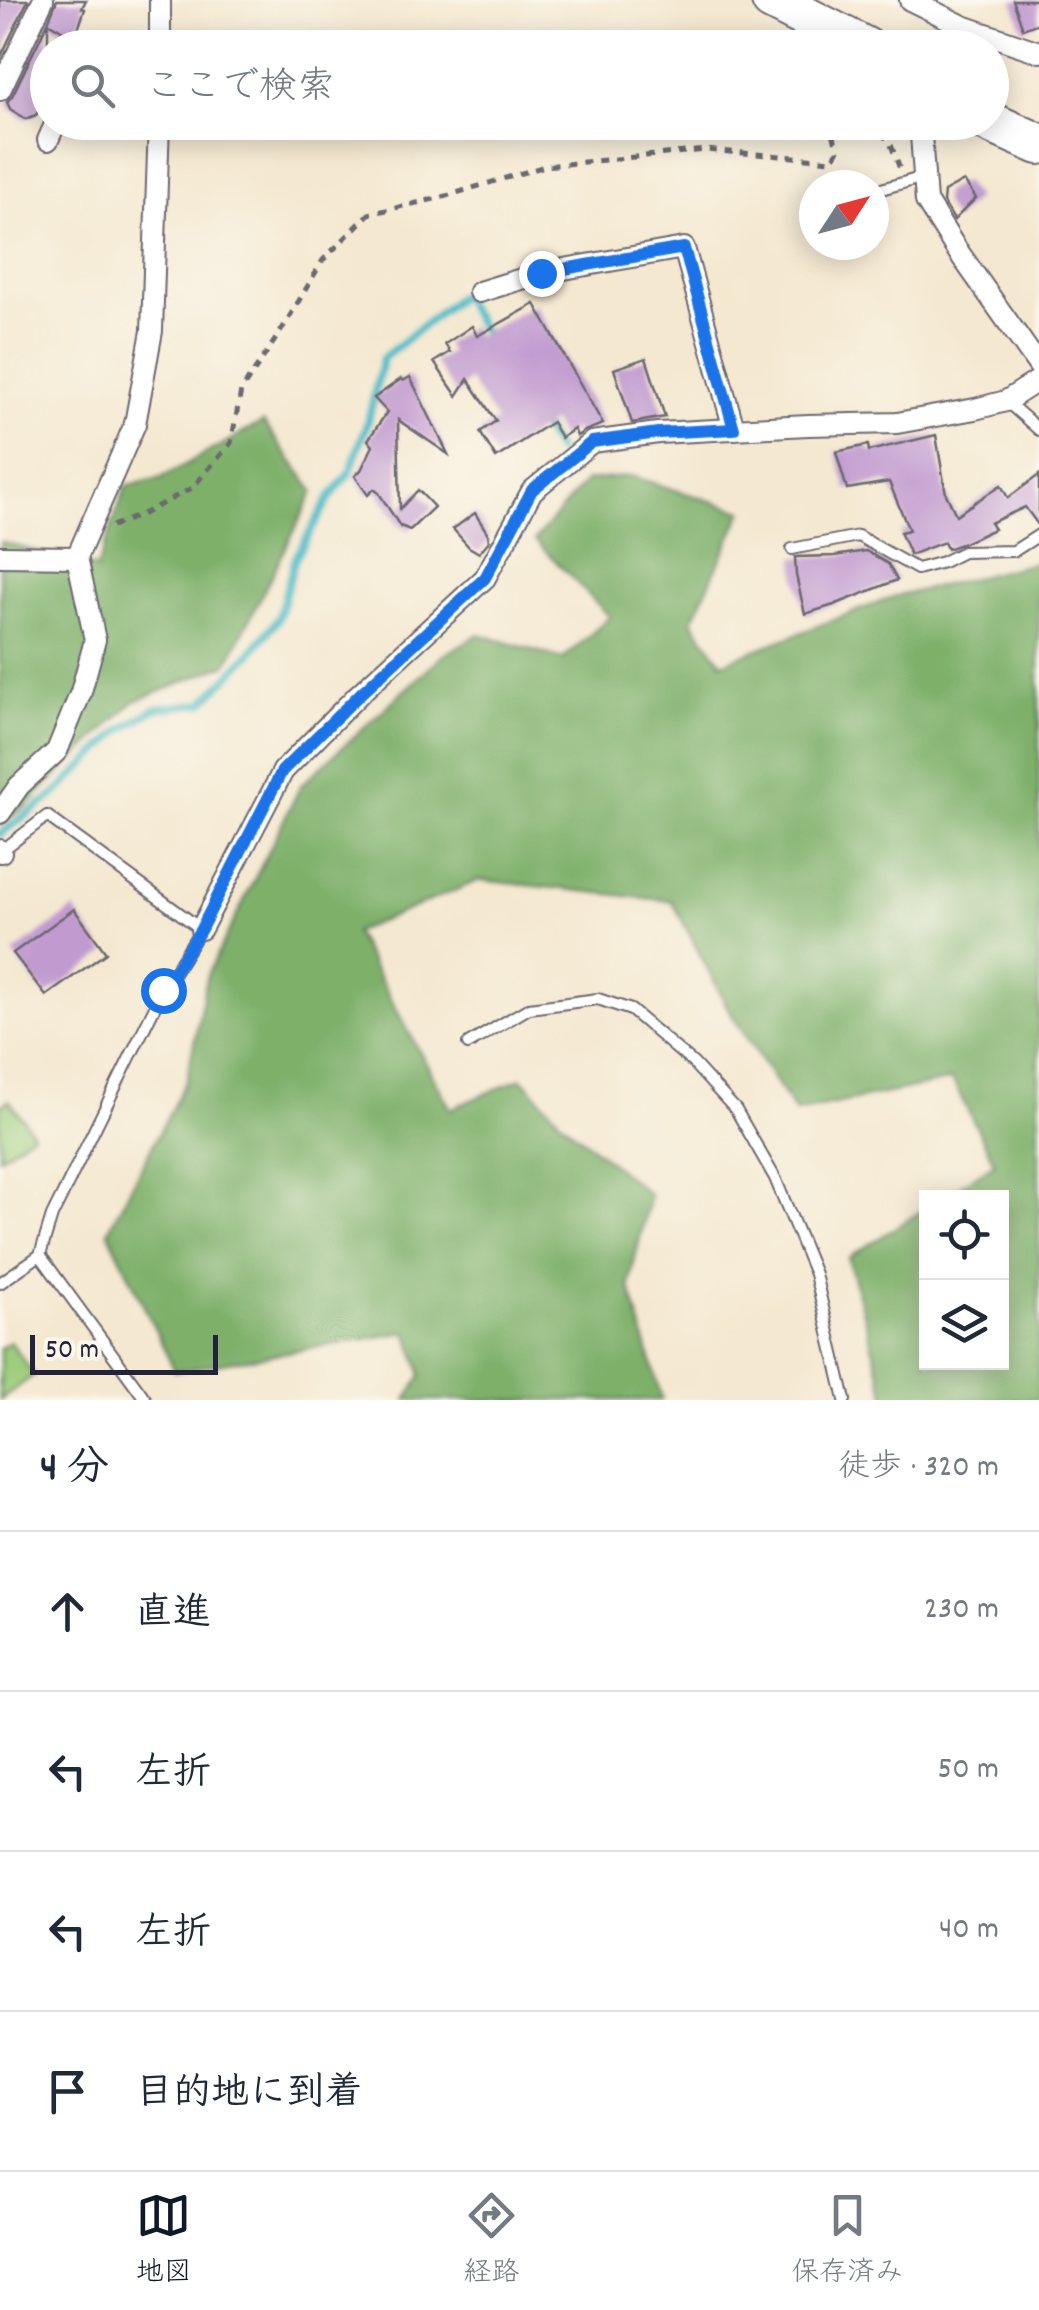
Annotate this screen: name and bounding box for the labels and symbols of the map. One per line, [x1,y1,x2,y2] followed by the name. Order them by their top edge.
[799,170,889,260] north arrow
[519,251,565,297] route end
[141,968,187,1014] route start
[30,1330,218,1374] scale bar

